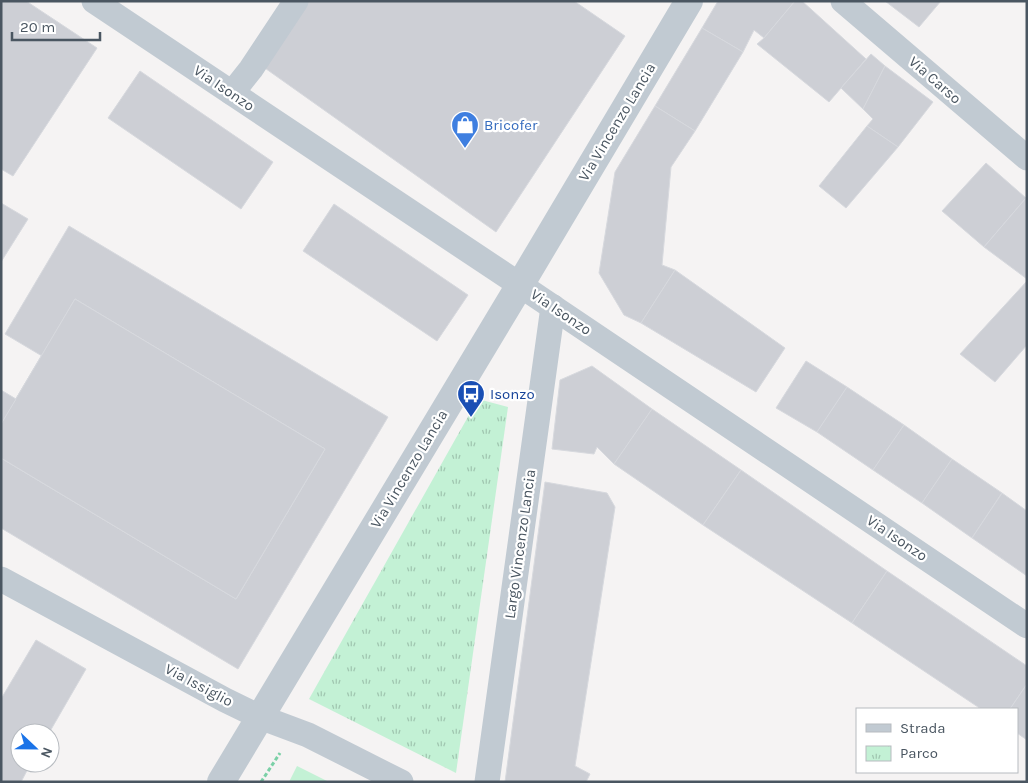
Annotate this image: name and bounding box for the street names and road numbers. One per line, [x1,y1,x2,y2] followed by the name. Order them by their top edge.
[905,52,965,108] street label: Via Carso
[575,60,659,184] street label: Via Vincenzo Lancia
[190,61,258,115] street label: Via Isonzo
[527,285,595,339] street label: Via Isonzo
[367,407,451,531] street label: Via Vincenzo Lancia
[501,468,539,620] street label: Largo Vincenzo Lancia
[863,511,931,565] street label: Via Isonzo
[162,660,236,710] street label: Via Issiglio

